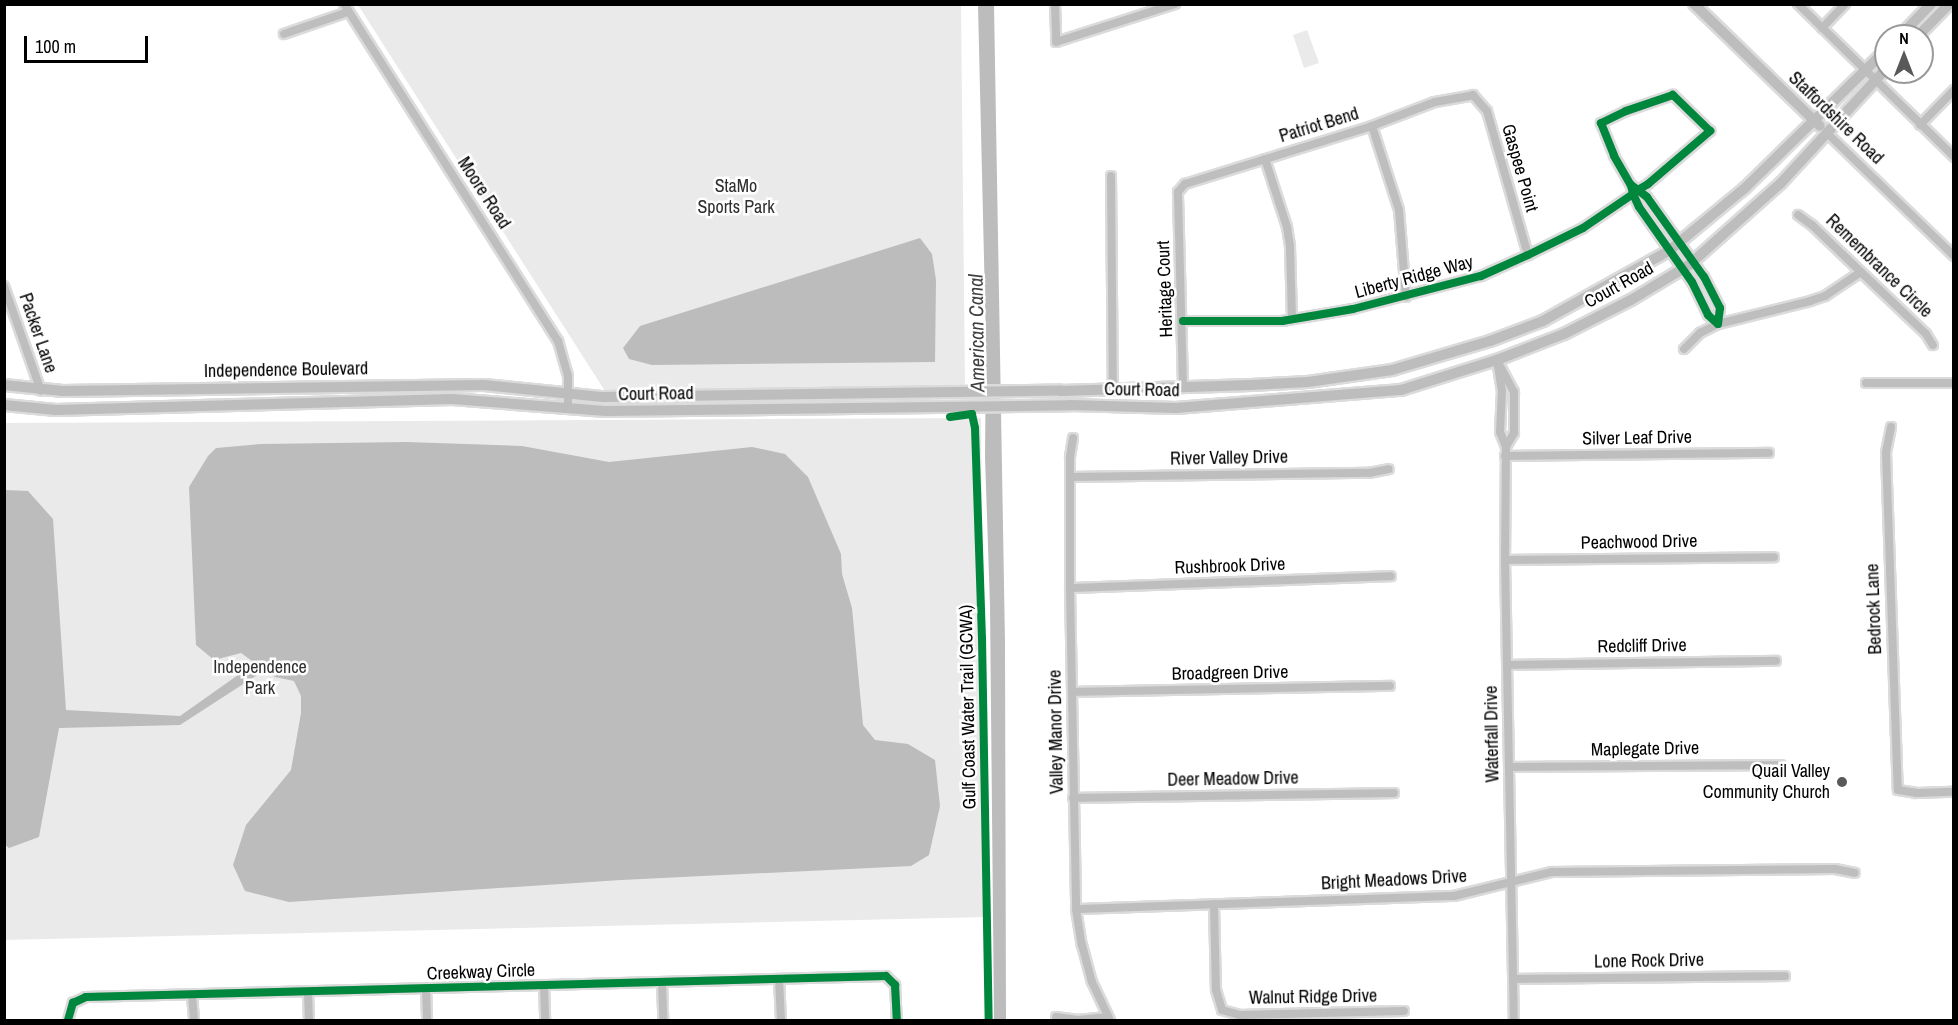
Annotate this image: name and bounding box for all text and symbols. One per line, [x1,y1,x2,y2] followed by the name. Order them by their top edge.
[27,24,152,62] scale bar
[1874,24,1934,84] north arrow
[1899,27,1909,49] text: N
[35,34,76,59] text: 100 m
[1784,67,1888,169] street label: Staffordshire Road
[1277,103,1361,147] street label: Patriot Bend
[1497,122,1543,214] street label: Gaspee Point
[453,153,515,233] street label: Moore Road
[697,176,775,219] park label: StaMo Sports Park
[1821,210,1937,322] street label: Remembrance Circle
[1153,240,1177,338] street label: Heritage Court
[1352,251,1476,303] street label: Liberty Ridge Way
[1581,257,1657,313] street label: Court Road
[963,274,989,392] water label: American Canal
[14,290,62,376] street label: Packer Lane
[204,358,368,382] street label: Independence Boulevard
[1104,379,1180,401] street label: Court Road
[618,383,694,405] street label: Court Road
[1582,426,1692,450] street label: Silver Leaf Drive
[1170,446,1288,470] street label: River Valley Drive
[1581,530,1697,554] street label: Peachwood Drive
[1174,553,1286,579] street label: Rushbrook Drive
[1862,563,1886,655] street label: Bedrock Lane
[955,604,981,810] street label: Gulf Coast Water Trail (GCWA)
[1597,634,1687,658] street label: Redcliff Drive
[213,657,307,700] park label: Independence Park
[1172,661,1288,685] street label: Broadgreen Drive
[1044,670,1068,794] street label: Valley Manor Drive
[1480,685,1504,783] street label: Waterfall Drive
[1591,737,1699,761] street label: Maplegate Drive
[1703,761,1830,804] place label: Quail Valley Community Church
[1167,767,1299,791] street label: Deer Meadow Drive
[1835,775,1849,789] marker: Quail Valley Community Church
[1321,865,1467,895] street label: Bright Meadows Drive
[1594,949,1704,973] street label: Lone Rock Drive
[427,959,535,985] street label: Creekway Circle
[1249,985,1377,1009] street label: Walnut Ridge Drive

